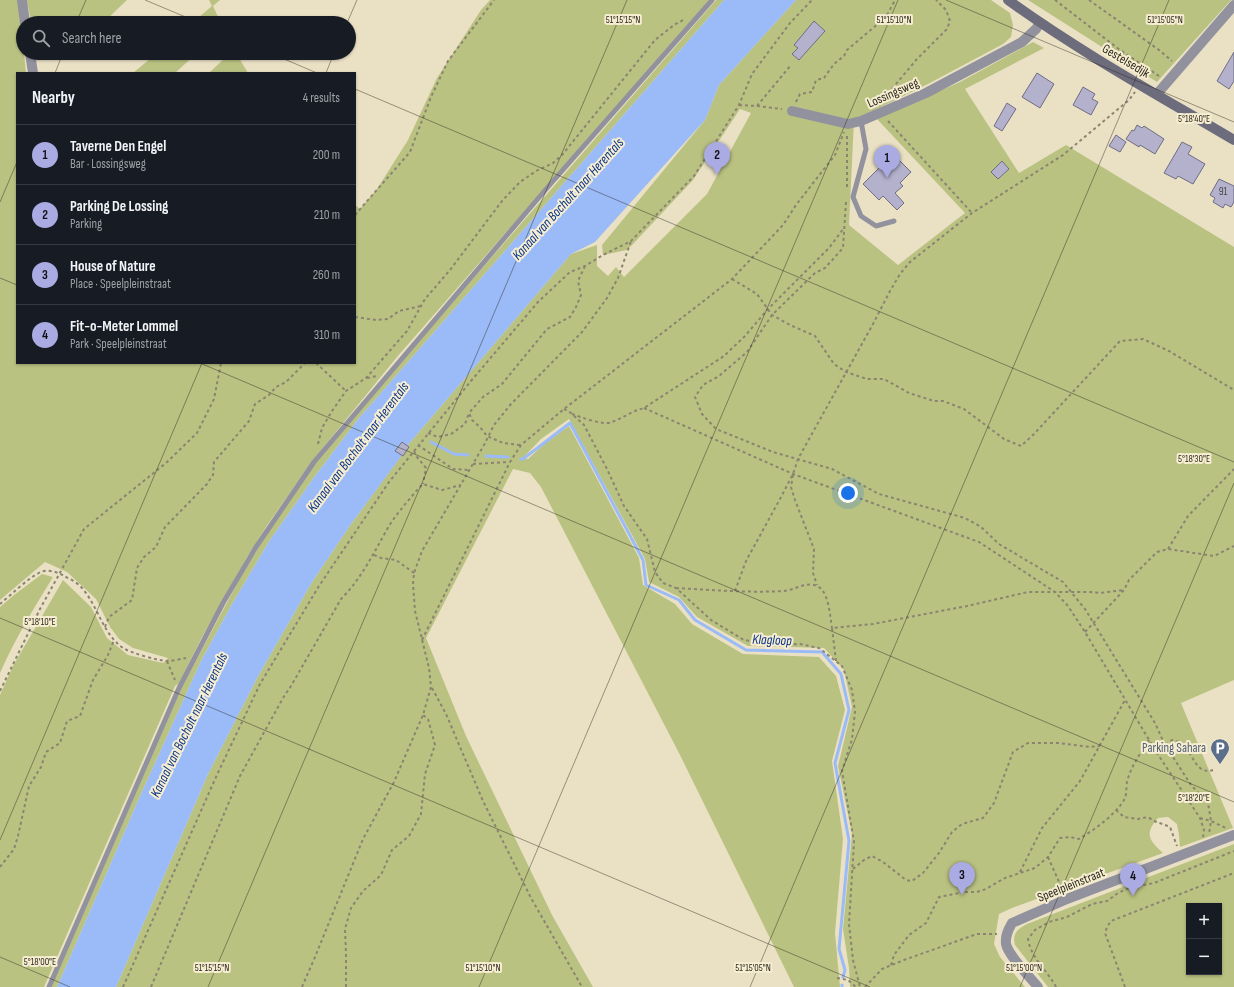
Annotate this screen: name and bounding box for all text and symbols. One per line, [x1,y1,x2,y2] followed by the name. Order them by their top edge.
[606,14,640,26] text: 51°15'15"N
[876,14,912,26] text: 51°15'10"N
[1147,14,1183,26] text: 51°15'05"N
[16,16,356,60] search box
[30,27,52,49] icon: search
[62,29,122,48] text: Search here
[1099,41,1153,82] street label: Gestelsedijk
[865,75,921,111] street label: Lossingsweg
[32,88,75,108] text: Nearby
[303,90,340,106] text: 4 results
[1178,113,1210,125] text: 5°18'40"E
[509,134,627,264] water label: Kanaal van Bocholt naar Herentals
[70,137,166,156] text: Taverne Den Engel
[704,142,730,175] pin: 2
[874,145,900,178] pin: 1
[42,147,48,163] text: 1
[313,147,340,163] text: 200 m
[70,156,146,172] text: Bar · Lossingsweg
[1219,185,1228,198] house number: 91
[70,197,168,216] text: Parking De Lossing
[42,207,48,223] text: 2
[314,207,340,223] text: 210 m
[70,216,102,232] text: Parking
[70,257,156,276] text: House of Nature
[42,267,48,283] text: 3
[313,267,340,283] text: 260 m
[70,276,171,292] text: Place · Speelpleinstraat
[70,317,178,336] text: Fit-o-Meter Lommel
[42,327,48,343] text: 4
[314,327,340,343] text: 310 m
[70,336,167,352] text: Park · Speelpleinstraat
[304,379,412,515] water label: Kanaal van Bocholt naar Herentals
[1178,453,1210,465] text: 5°18'30"E
[838,483,858,503] your location
[24,616,56,628] text: 5°18'10"E
[752,631,792,649] water label: Klagloop
[147,650,231,800] water label: Kanaal van Bocholt naar Herentals
[1209,737,1231,765] parking icon: Parking Sahara
[1142,740,1206,756] place label: Parking Sahara
[1178,792,1210,804] text: 5°18'20"E
[949,862,975,895] pin: 3
[1120,863,1146,896] pin: 4
[1035,864,1107,906] street label: Speelpleinstraat
[1186,903,1222,975] map controls
[1186,903,1222,939] button: +
[1186,939,1222,975] button: −
[24,956,56,968] text: 5°18'00"E
[195,962,229,974] text: 51°15'15"N
[465,962,501,974] text: 51°15'10"N
[735,962,771,974] text: 51°15'05"N
[1006,962,1042,974] text: 51°15'00"N

